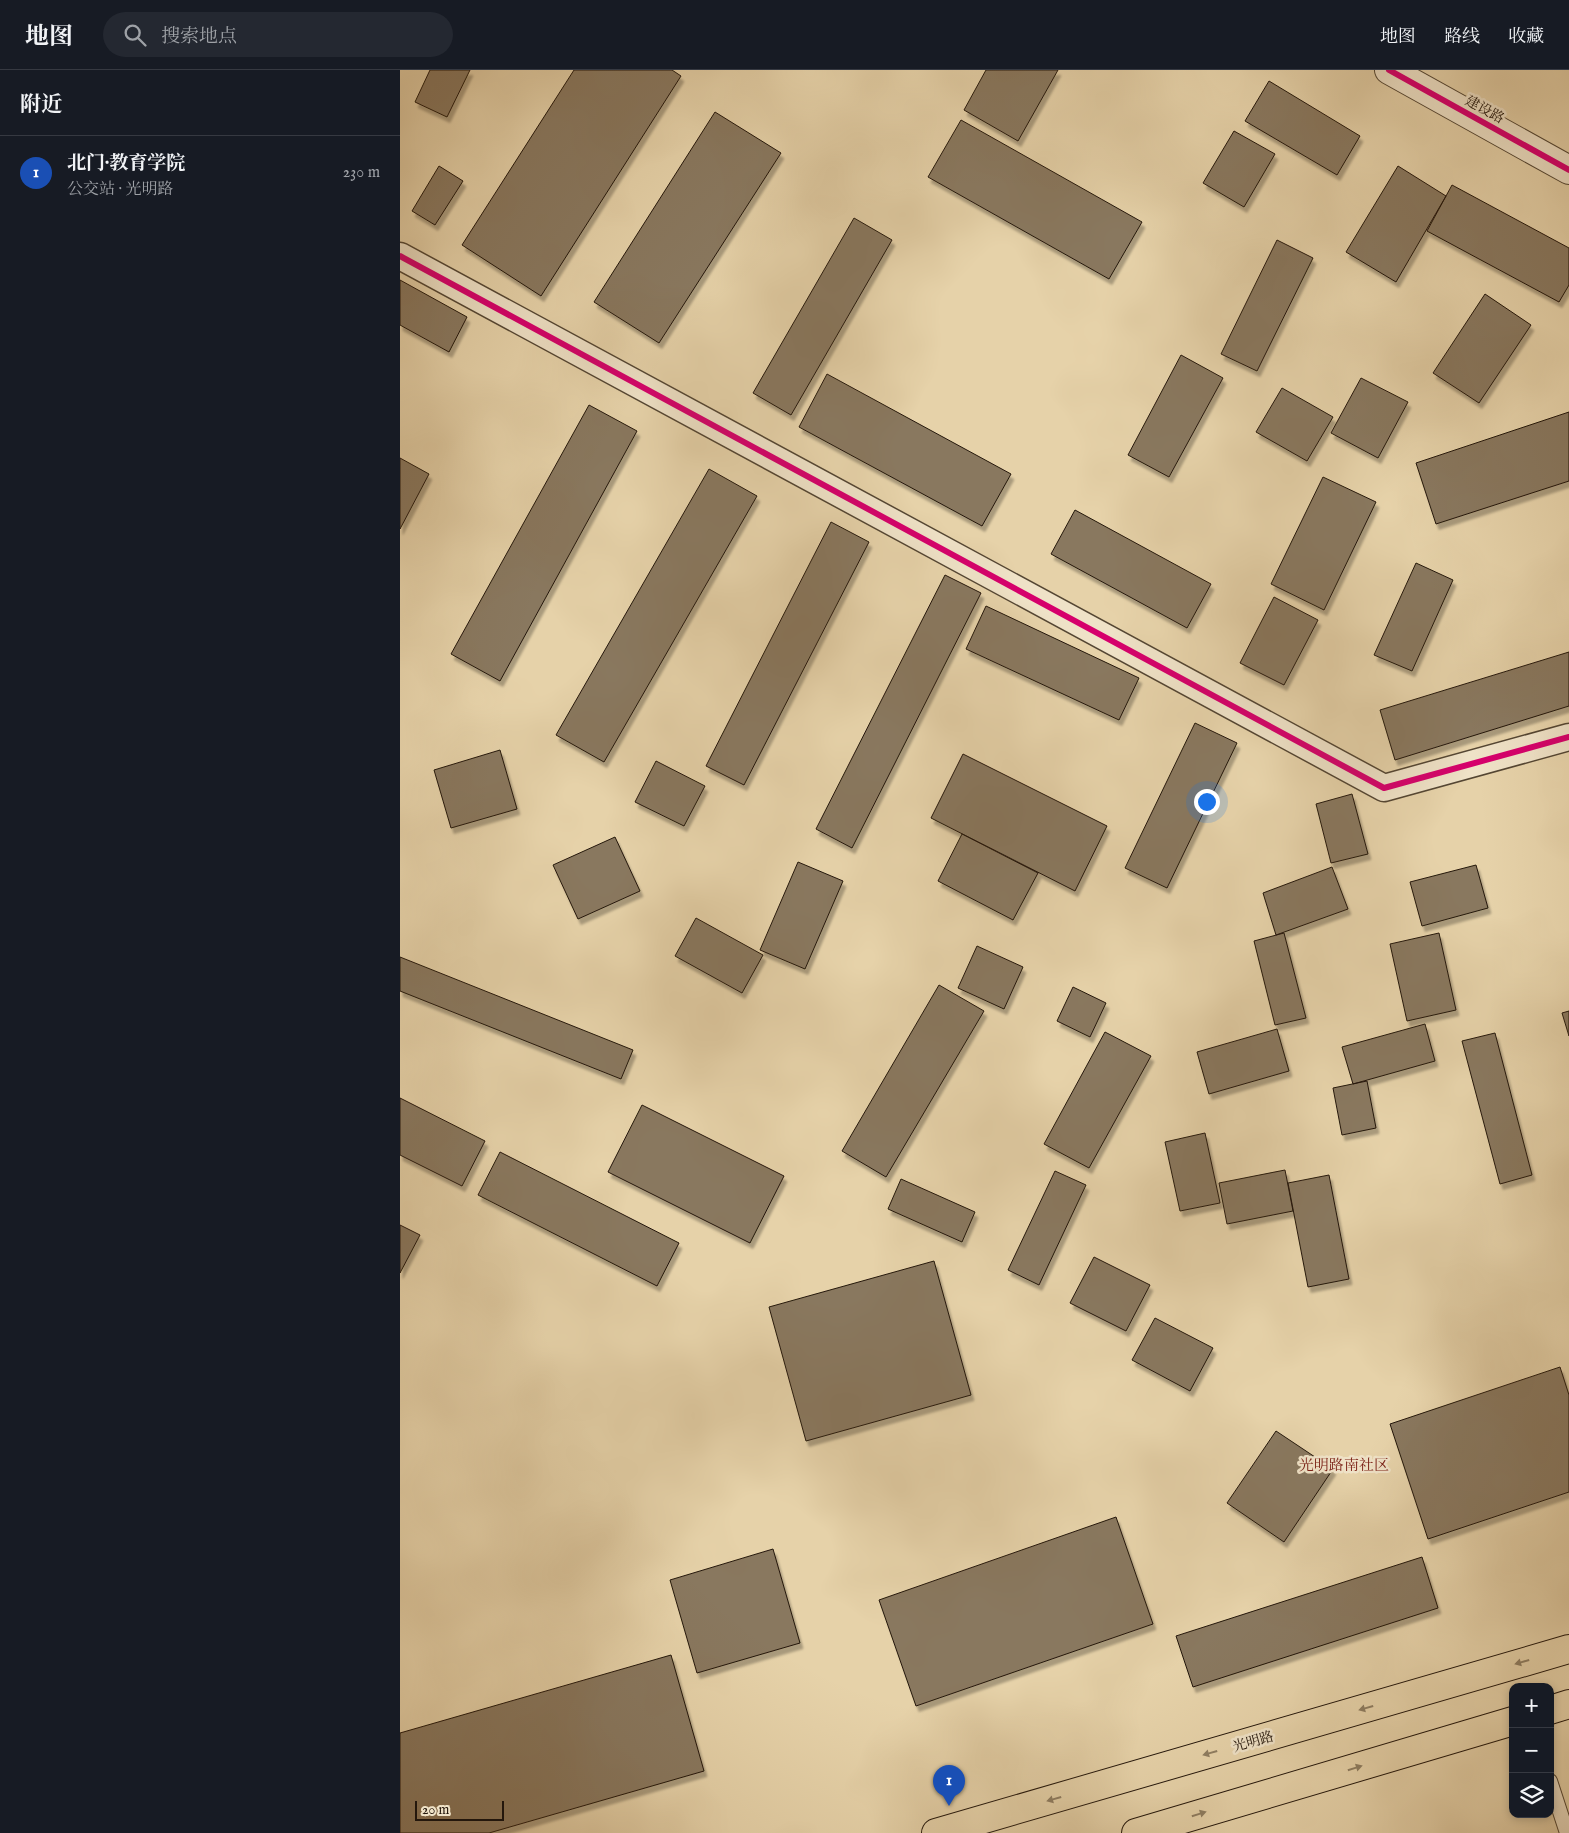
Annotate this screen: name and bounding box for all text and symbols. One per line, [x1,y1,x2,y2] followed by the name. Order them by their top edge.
[103,12,453,57] search box
[121,21,149,49] icon: search
[25,22,73,53] text: 地图
[161,25,237,49] text: 搜索地点
[1380,26,1416,49] text: 地图
[1444,26,1480,49] text: 路线
[1508,26,1544,49] text: 收藏
[20,92,62,119] text: 附近
[1462,92,1507,128] street label: 建设路
[67,152,185,176] text: 北门·教育学院
[33,163,39,183] text: 1
[343,163,380,183] text: 230 m
[67,180,174,200] text: 公交站 · 光明路
[1194,789,1220,815] your location
[1299,1456,1389,1475] district label: 光明路南社区
[1515,1659,1530,1667] one-way arrow
[1509,1683,1554,1818] map controls
[1509,1683,1554,1728] button: +
[1359,1704,1374,1712] one-way arrow
[1231,1728,1276,1756] street label: 光明路
[1509,1728,1554,1773] button: −
[1203,1750,1218,1758] one-way arrow
[1347,1763,1362,1771] one-way arrow
[933,1765,965,1806] pin: 1
[1509,1773,1554,1818] button: layers
[1047,1795,1062,1803] one-way arrow
[415,1798,504,1821] scale bar
[422,1801,449,1819] text: 20 m
[1192,1810,1207,1818] one-way arrow

